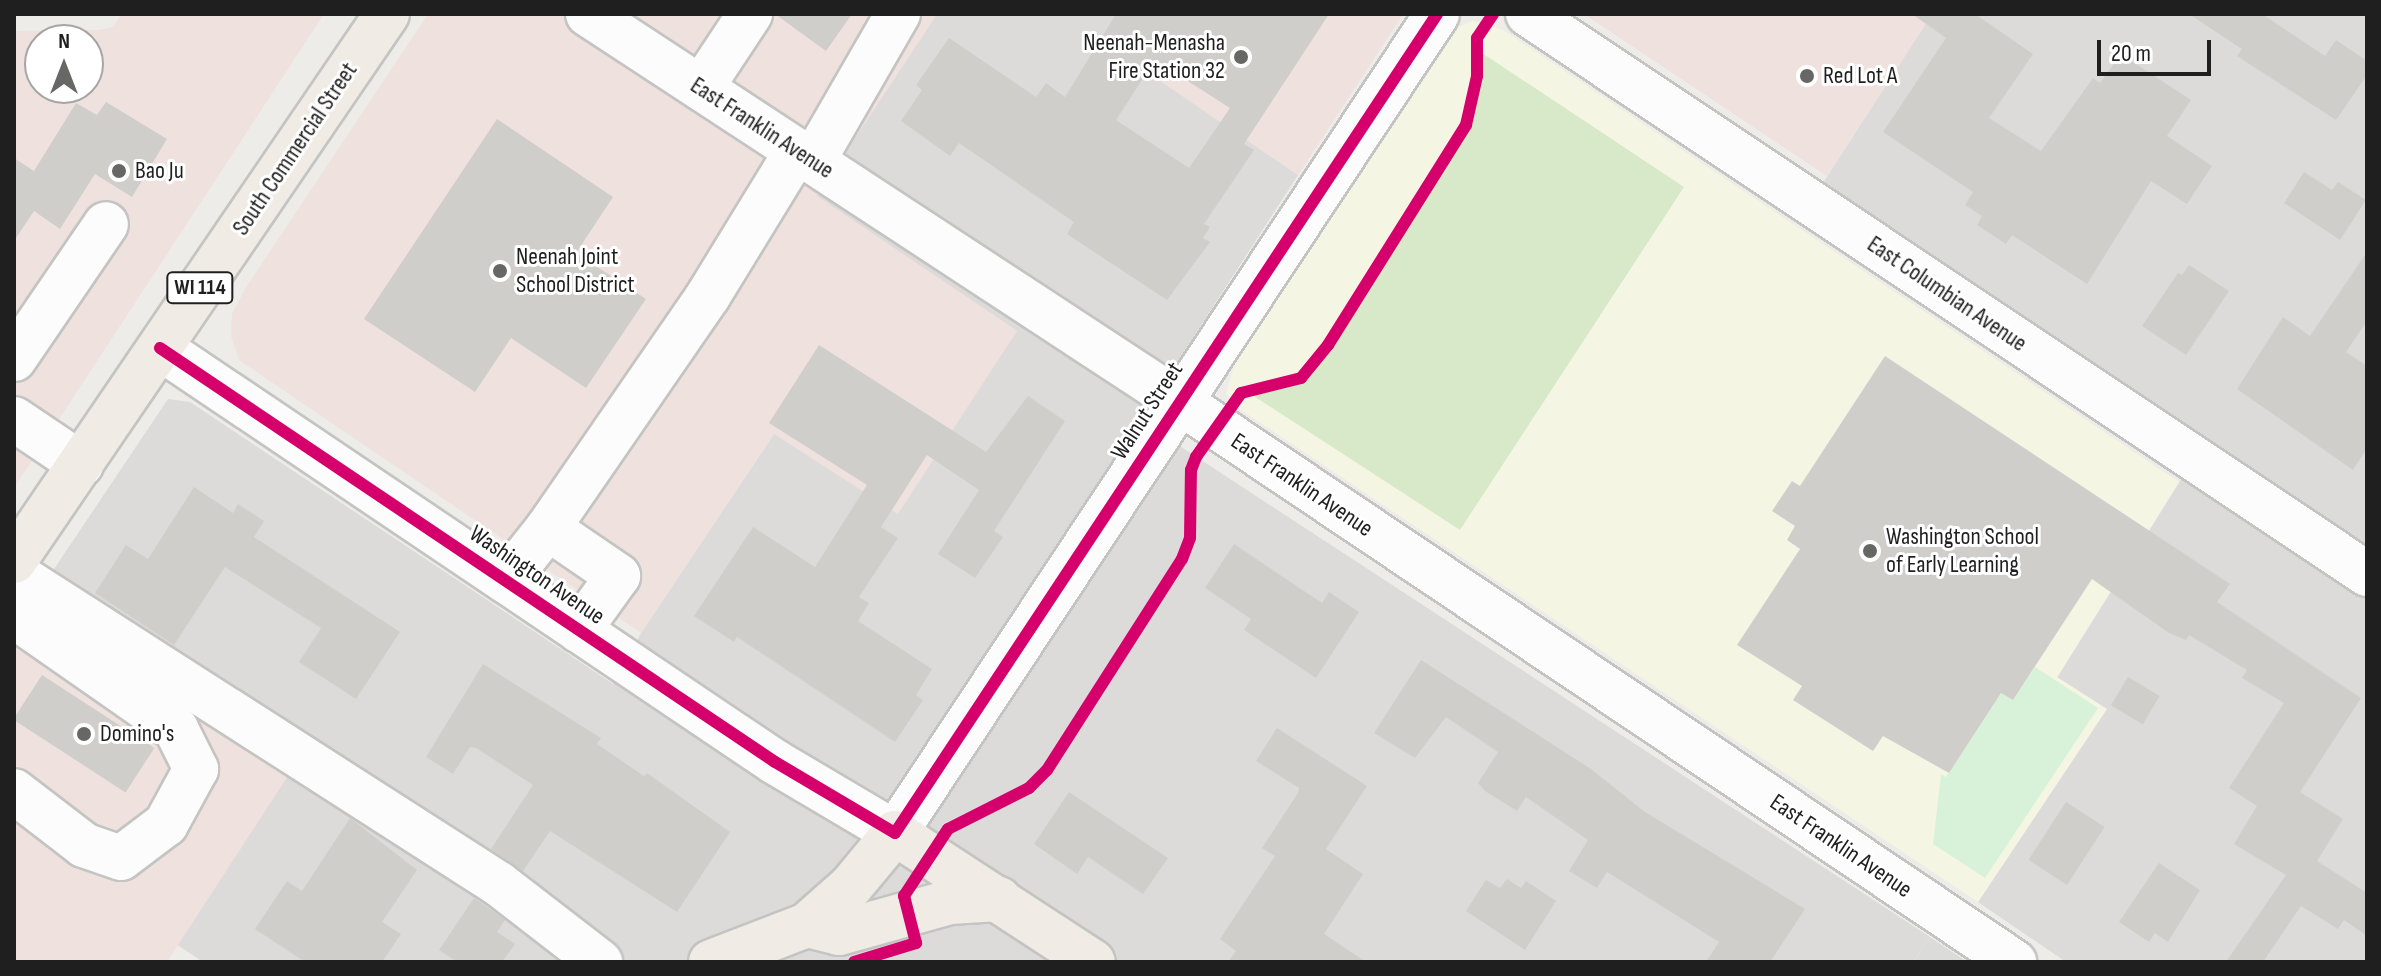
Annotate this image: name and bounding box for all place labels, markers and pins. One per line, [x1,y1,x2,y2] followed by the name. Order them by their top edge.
[1083,29,1225,85] place label: Neenah-Menasha Fire Station 32
[1232,48,1250,66] marker: Neenah-Menasha Fire Station 32
[1823,62,1897,90] place label: Red Lot A
[1798,67,1816,85] marker: Red Lot A
[135,157,184,185] place label: Bao Ju
[110,162,128,180] marker: Bao Ju
[516,243,635,299] place label: Neenah Joint School District
[491,262,509,280] marker: Neenah Joint School District
[1886,523,2039,579] place label: Washington School of Early Learning
[1861,542,1879,560] marker: Washington School of Early Learning
[100,720,174,748] place label: Domino's
[75,725,93,743] marker: Domino's

